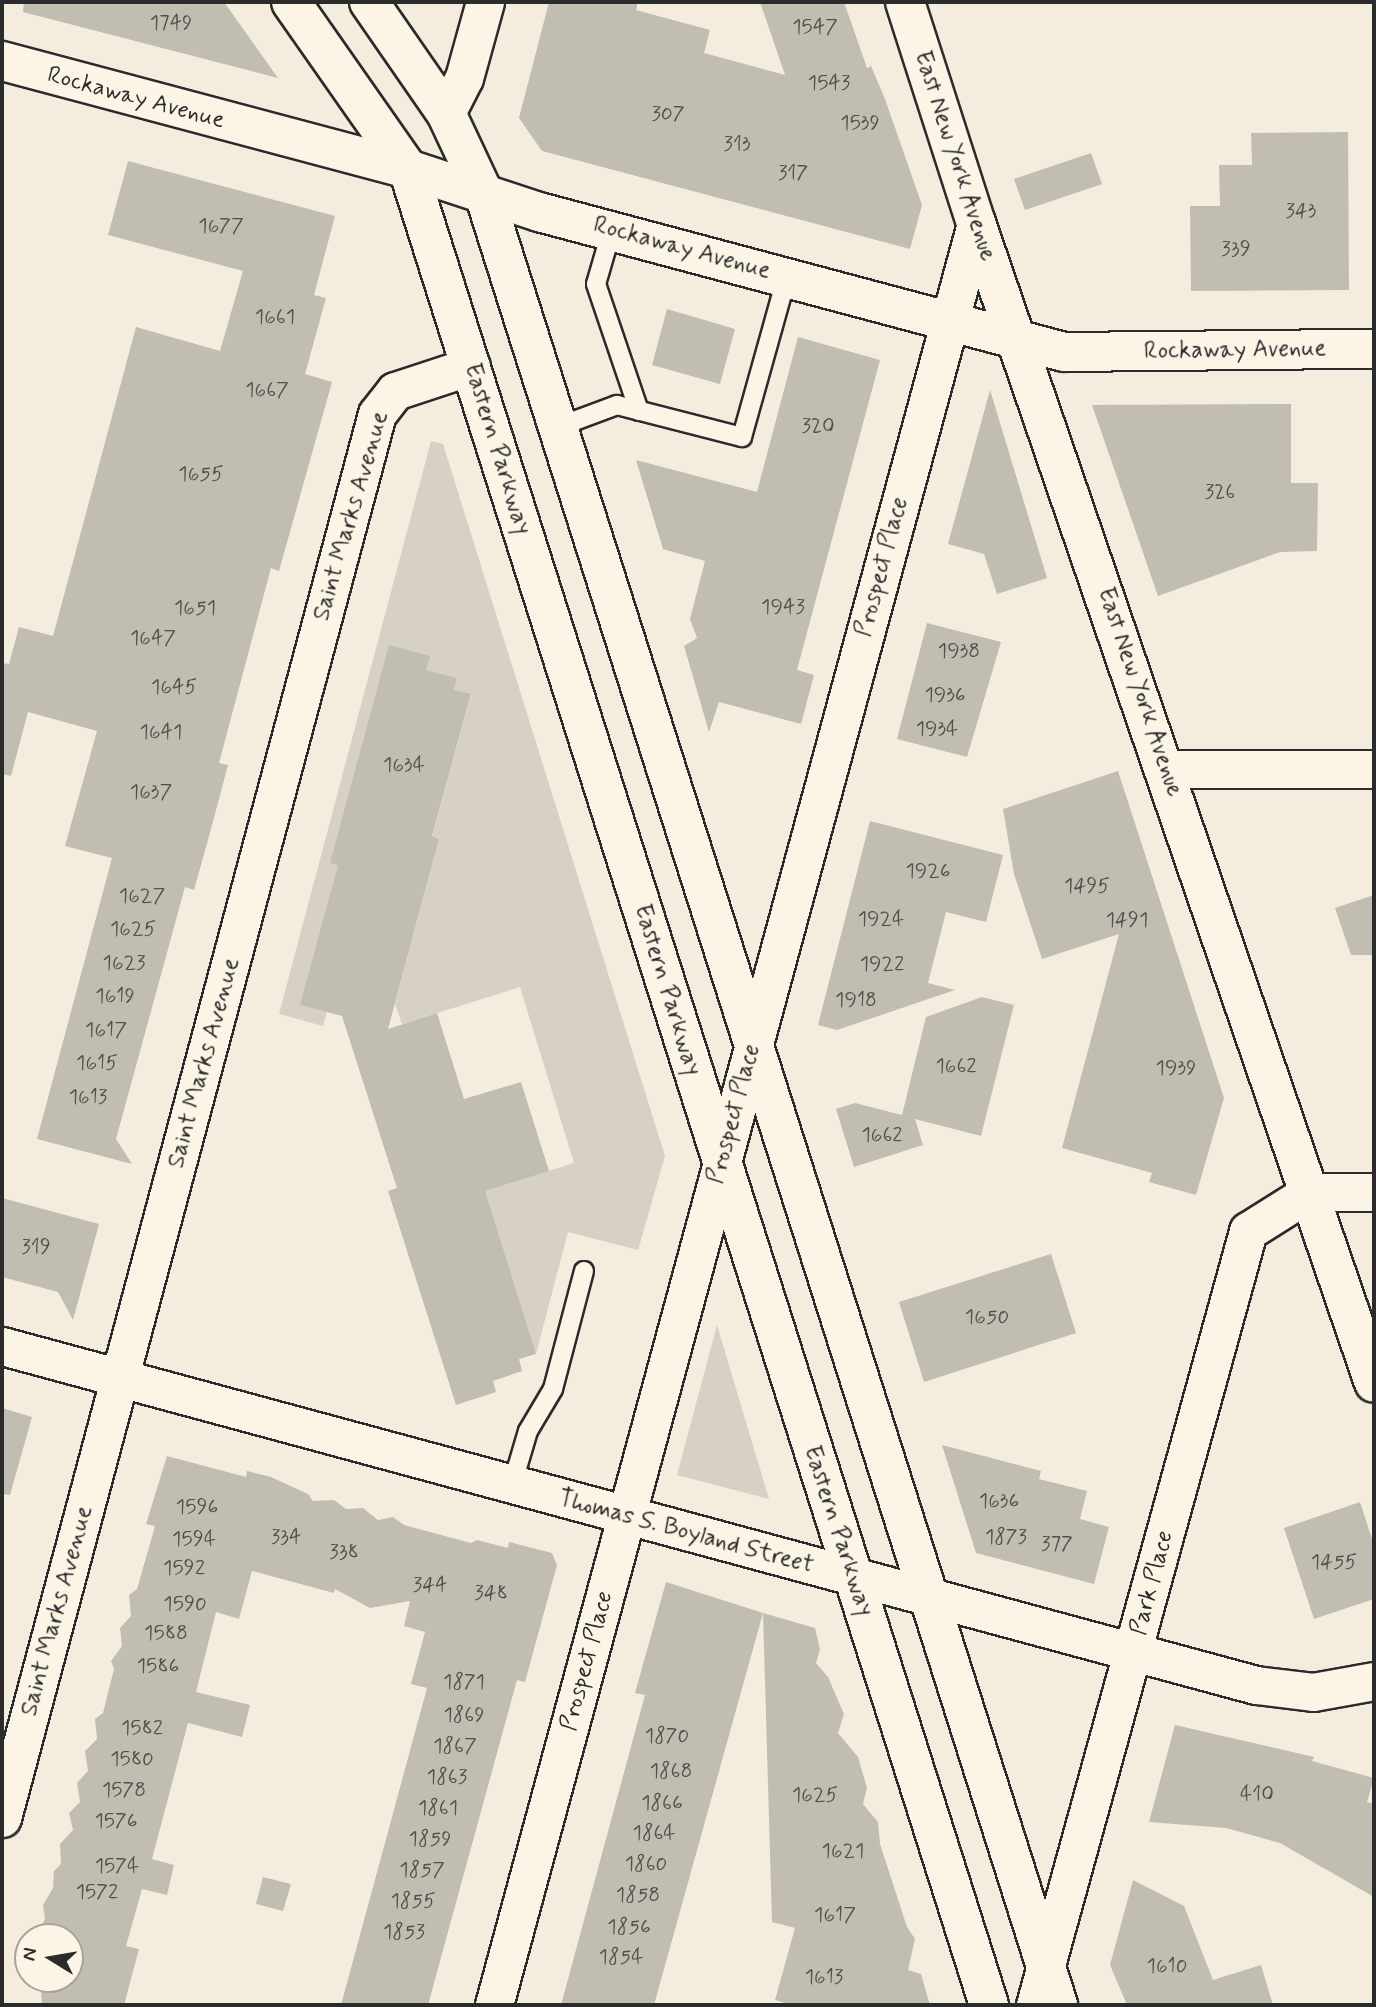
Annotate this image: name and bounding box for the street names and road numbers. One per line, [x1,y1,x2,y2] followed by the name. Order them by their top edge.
[906,44,1004,268] street label: East New York Avenue
[43,60,229,136] street label: Rockaway Avenue
[589,210,775,286] street label: Rockaway Avenue
[1143,334,1327,366] street label: Rockaway Avenue
[458,363,536,535] street label: Eastern Parkway
[308,411,394,621] street label: Saint Marks Avenue
[850,494,914,640] street label: Prospect Place
[1090,580,1190,804] street label: East New York Avenue
[628,904,706,1076] street label: Eastern Parkway
[163,958,245,1168] street label: Saint Marks Avenue
[702,1041,766,1187] street label: Prospect Place
[798,1445,878,1617] street label: Eastern Parkway
[556,1484,816,1580] street label: Thomas S. Boyland Street
[16,1506,98,1716] street label: Saint Marks Avenue
[1124,1528,1180,1638] street label: Park Place
[555,1588,619,1734] street label: Prospect Place

